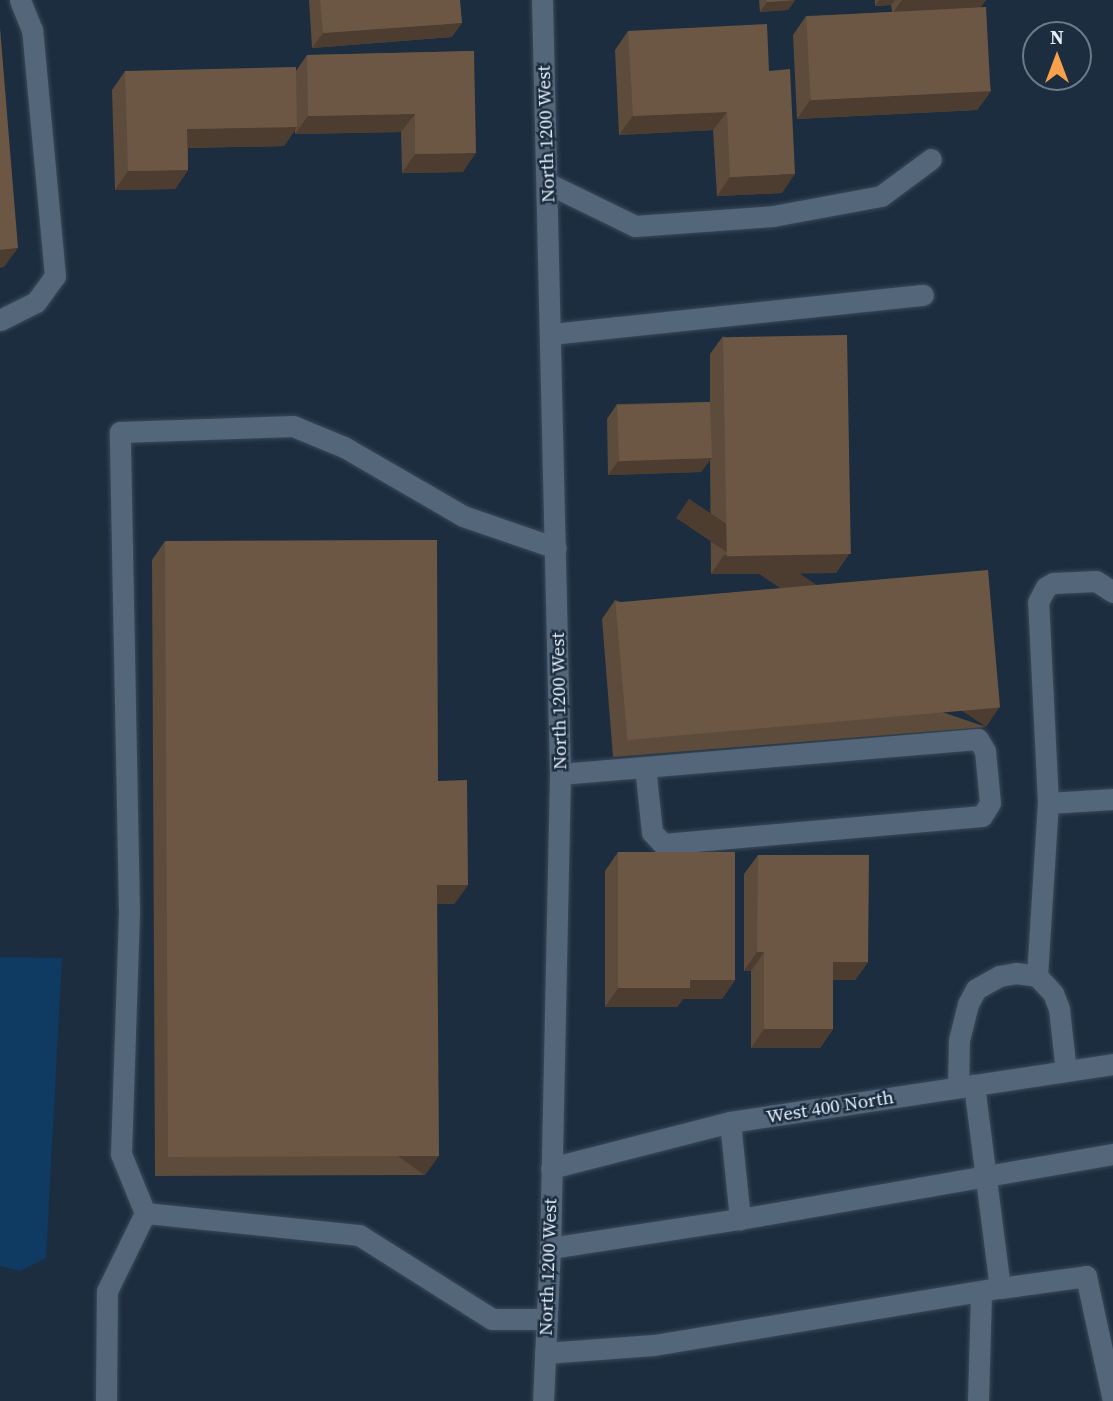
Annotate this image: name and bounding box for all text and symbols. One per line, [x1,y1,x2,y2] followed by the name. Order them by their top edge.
[1022,21,1092,91] north arrow
[1050,24,1064,50] text: N
[532,65,560,203] street label: North 1200 West
[546,632,572,770] street label: North 1200 West
[765,1086,895,1128] street label: West 400 North
[534,1198,562,1336] street label: North 1200 West

